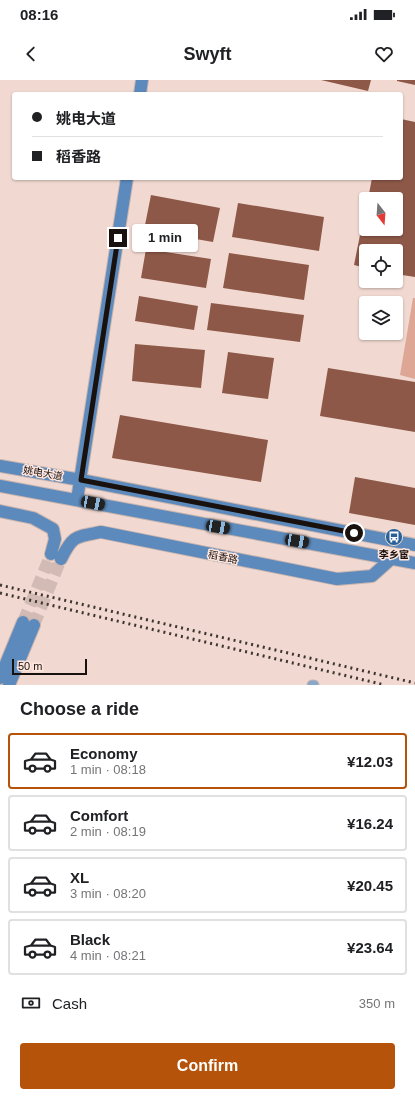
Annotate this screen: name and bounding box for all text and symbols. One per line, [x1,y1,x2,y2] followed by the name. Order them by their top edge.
[20,6,58,23] text: 08:16
[20,43,42,65] icon: back
[373,43,395,65] icon: heart
[183,44,232,64] text: Swyft
[56,110,116,127] text: 姚电大道
[56,148,101,165] text: 稻香路
[359,192,403,236] north arrow
[359,192,403,340] map controls
[132,224,198,252] callout: 1 min
[109,229,127,247] route end
[148,230,182,245] text: 1 min
[359,244,403,288] button: locate
[359,296,403,340] button: layers
[22,464,64,482] street label: 姚电大道
[80,495,106,511] car
[205,519,231,535] car
[345,524,363,542] route start
[384,527,404,547] bus stop icon: 李乡宦
[284,533,310,549] car
[207,549,239,565] street label: 稻香路
[379,549,409,560] place label: 李乡宦
[12,657,87,676] scale bar
[18,660,42,672] text: 50 m
[20,699,139,719] text: Choose a ride
[22,743,58,779] icon: car
[70,745,138,762] text: Economy
[347,753,393,770] text: ¥12.03
[70,762,146,777] text: 1 min · 08:18
[22,805,58,841] icon: car
[70,807,128,824] text: Comfort
[347,815,393,832] text: ¥16.24
[70,824,146,839] text: 2 min · 08:19
[22,867,58,903] icon: car
[70,869,89,886] text: XL
[347,877,393,894] text: ¥20.45
[70,886,146,901] text: 3 min · 08:20
[22,929,58,965] icon: car
[70,931,110,948] text: Black
[347,939,393,956] text: ¥23.64
[70,948,146,963] text: 4 min · 08:21
[20,992,42,1014] icon: cash
[52,995,87,1012] text: Cash
[359,996,395,1011] text: 350 m
[20,1043,395,1089] button: Confirm

